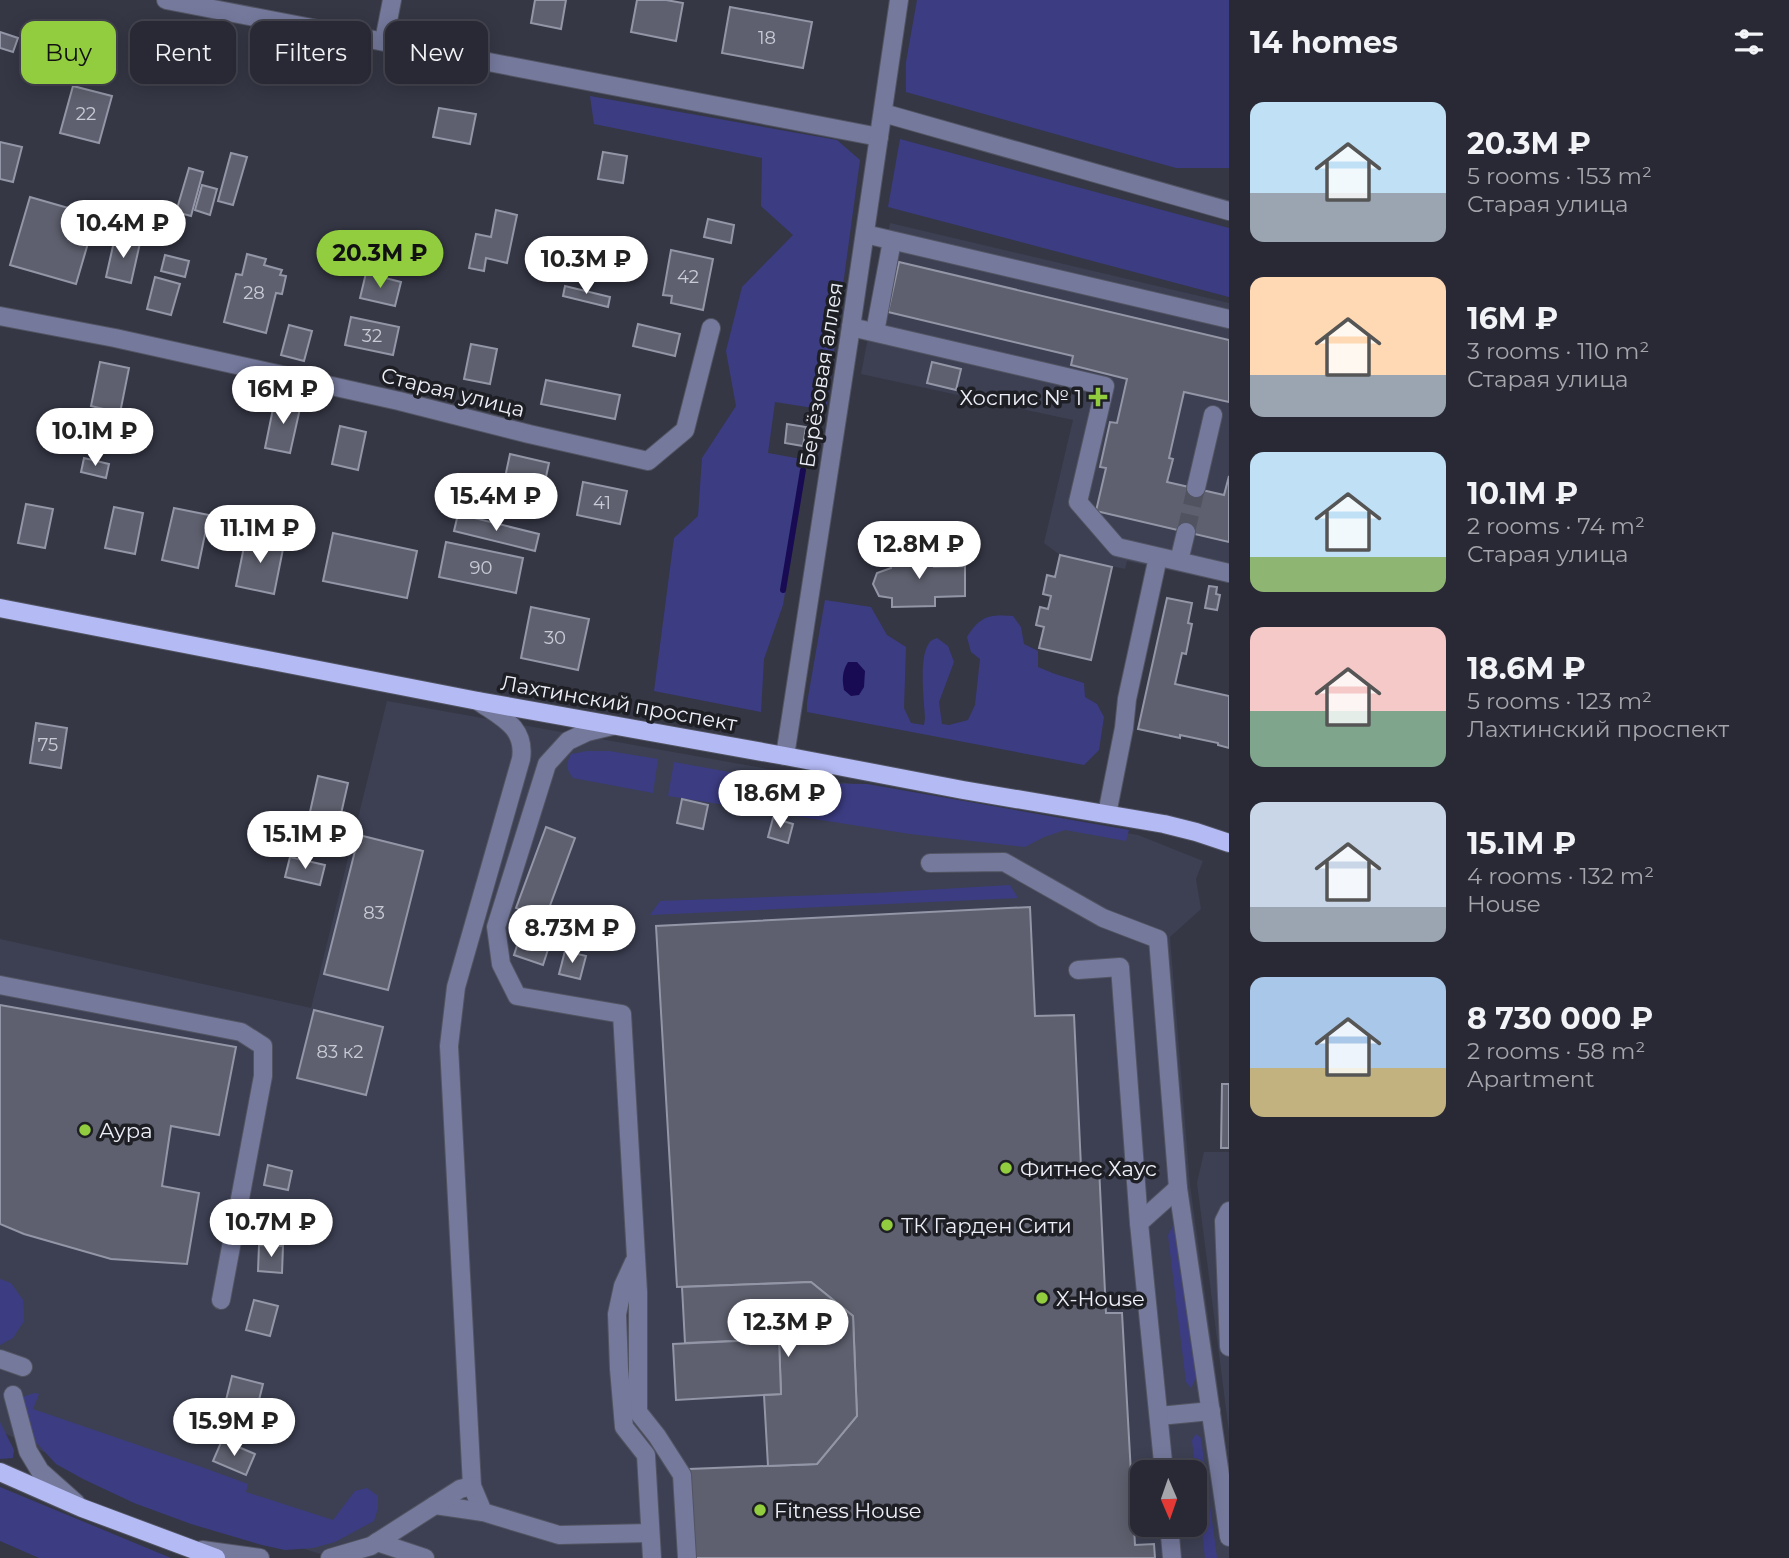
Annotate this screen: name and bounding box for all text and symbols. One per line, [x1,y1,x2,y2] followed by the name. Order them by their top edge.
[21,21,116,84] chip: Buy
[130,21,236,84] chip: Rent
[250,21,371,84] chip: Filters
[385,21,488,84] chip: New
[1730,23,1768,61] icon: filters
[1250,24,1398,61] text: 14 homes
[758,27,776,49] house number: 18
[76,103,96,125] house number: 22
[1467,125,1591,162] text: 20.3M ₽
[1306,130,1390,214] icon: home
[1467,162,1652,190] text: 5 rooms · 153 m²
[1467,190,1628,218] text: Старая улица
[58,201,188,260] pin: 10.4M ₽
[77,209,169,237] text: 10.4M ₽
[315,230,445,290] pin: 20.3M ₽
[521,236,651,296] pin: 10.3M ₽
[332,239,428,267] text: 20.3M ₽
[541,245,631,273] text: 10.3M ₽
[677,266,699,288] house number: 42
[794,280,848,470] street label: Берёзовая аллея
[243,282,265,304] house number: 28
[1467,300,1558,337] text: 16M ₽
[1306,305,1390,389] icon: home
[362,325,382,347] house number: 32
[1467,337,1649,365] text: 3 rooms · 110 m²
[379,362,527,422] street label: Старая улица
[1467,365,1628,393] text: Старая улица
[234,366,332,426] pin: 16M ₽
[248,375,318,403] text: 16M ₽
[960,385,1082,410] place label: Хоспис № 1
[1088,387,1108,407] marker: Хоспис № 1
[30,408,160,468] pin: 10.1M ₽
[52,417,138,445] text: 10.1M ₽
[431,474,561,533] pin: 15.4M ₽
[1467,475,1578,512] text: 10.1M ₽
[1306,480,1390,564] icon: home
[451,482,541,510] text: 15.4M ₽
[593,492,611,514] house number: 41
[195,505,325,565] pin: 11.1M ₽
[1467,512,1645,540] text: 2 rooms · 74 m²
[220,514,300,542] text: 11.1M ₽
[854,522,984,581] pin: 12.8M ₽
[874,530,964,558] text: 12.8M ₽
[1467,540,1628,568] text: Старая улица
[470,557,492,579] house number: 90
[544,627,566,649] house number: 30
[1467,650,1586,687] text: 18.6M ₽
[1306,655,1390,739] icon: home
[499,670,739,736] street label: Лахтинский проспект
[1467,687,1652,715] text: 5 rooms · 123 m²
[1467,715,1729,743] text: Лахтинский проспект
[38,734,58,756] house number: 75
[715,770,845,830] pin: 18.6M ₽
[734,779,826,807] text: 18.6M ₽
[240,812,370,871] pin: 15.1M ₽
[263,820,347,848] text: 15.1M ₽
[1467,825,1576,862] text: 15.1M ₽
[1306,830,1390,914] icon: home
[1467,862,1654,890] text: 4 rooms · 132 m²
[1467,890,1541,918] text: House
[363,902,385,924] house number: 83
[507,906,637,965] pin: 8.73M ₽
[524,914,620,942] text: 8.73M ₽
[1467,1000,1653,1037] text: 8 730 000 ₽
[1306,1005,1390,1089] icon: home
[1467,1037,1645,1065] text: 2 rooms · 58 m²
[317,1041,363,1063] house number: 83 к2
[1467,1065,1595,1093] text: Apartment
[99,1118,152,1143] place label: Аура
[77,1122,93,1138] marker: Аура
[1020,1156,1157,1181] place label: Фитнес Хаус
[998,1160,1014,1176] marker: Фитнес Хаус
[206,1200,336,1259] pin: 10.7M ₽
[226,1208,316,1236] text: 10.7M ₽
[901,1213,1072,1238] place label: ТК Гарден Сити
[879,1217,895,1233] marker: ТК Гарден Сити
[1056,1286,1145,1311] place label: X-House
[1034,1290,1050,1306] marker: X-House
[723,1300,853,1359] pin: 12.3M ₽
[743,1308,833,1336] text: 12.3M ₽
[169,1398,299,1458] pin: 15.9M ₽
[189,1407,279,1435] text: 15.9M ₽
[1130,1460,1208,1536] north arrow
[1130,1460,1207,1537] map controls
[774,1498,921,1523] place label: Fitness House
[752,1502,768,1518] marker: Fitness House

